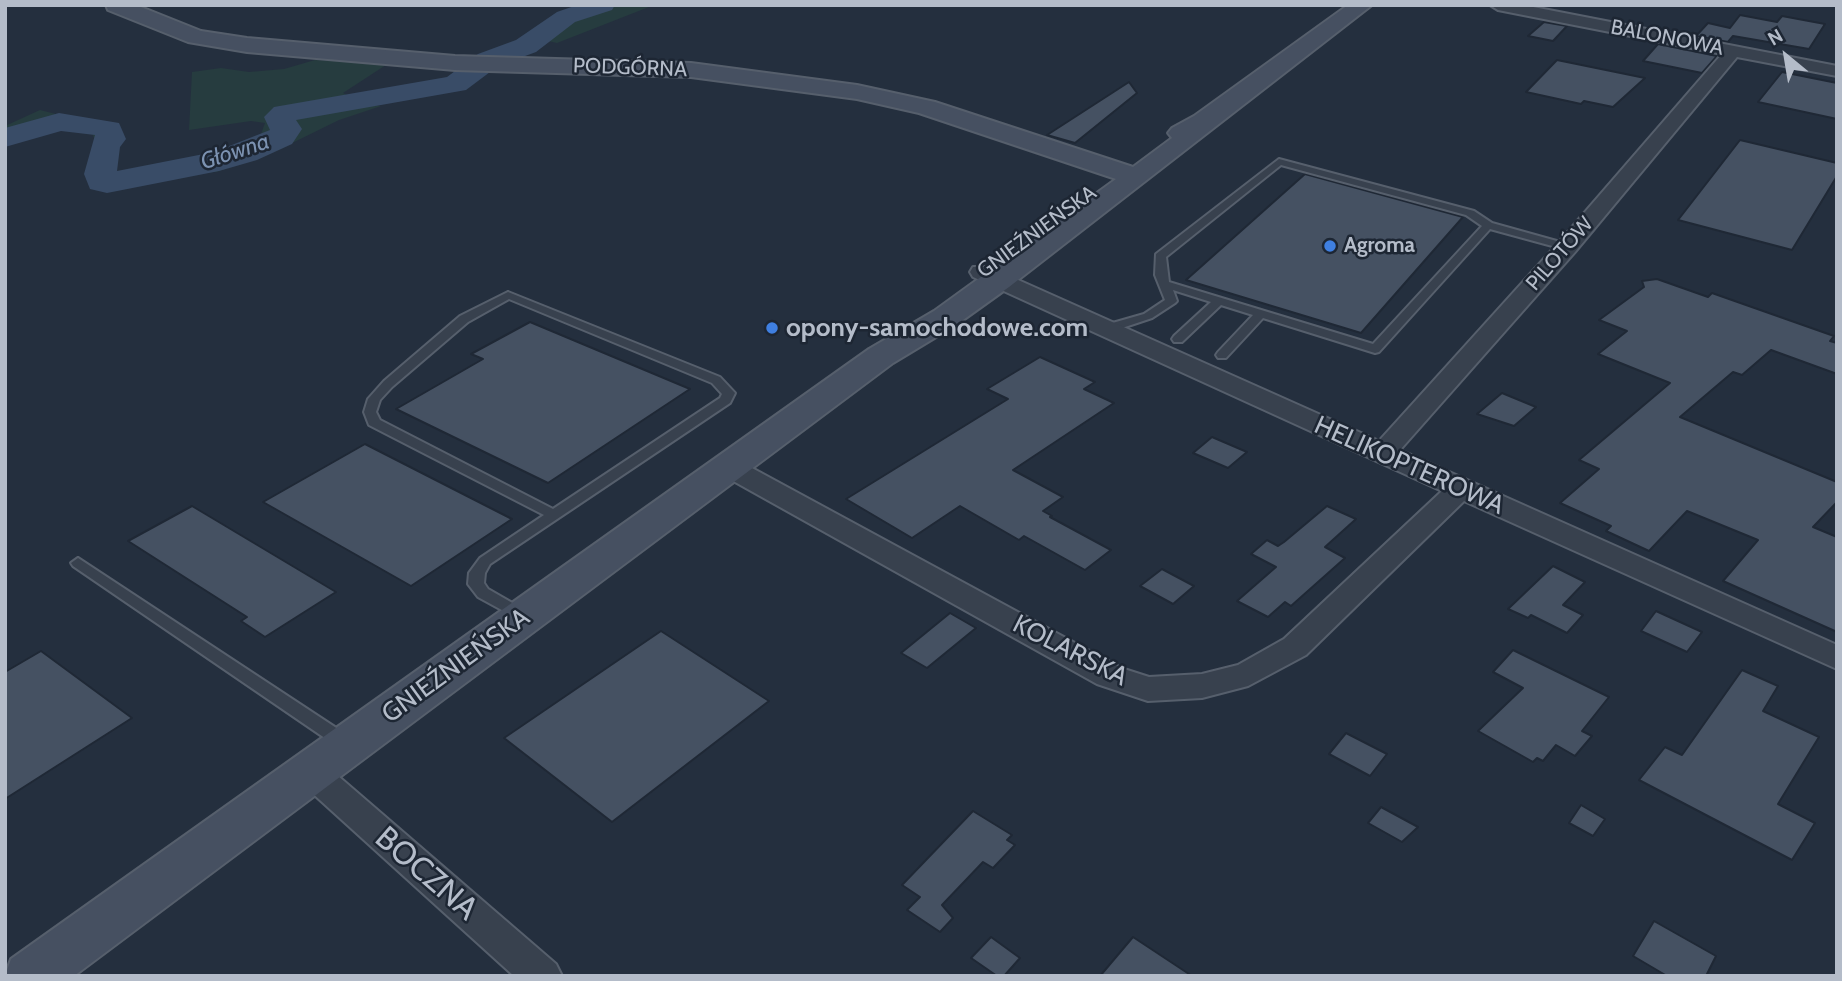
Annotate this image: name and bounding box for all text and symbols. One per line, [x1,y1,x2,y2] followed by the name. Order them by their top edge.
[1608,15,1726,61] street label: BALONOWA
[1751,21,1821,91] north arrow
[1764,24,1787,51] text: N
[573,53,687,83] street label: PODGÓRNA
[197,128,273,176] water label: Główna
[973,180,1101,284] street label: GNIEŹNIEŃSKA
[1521,212,1599,296] street label: PILOTÓW
[1344,233,1415,259] place label: Agroma
[1322,238,1338,254] marker: Agroma
[786,312,1088,344] place label: opony-samochodowe.com
[764,320,780,336] marker: opony-samochodowe.com
[1309,410,1509,522] street label: HELIKOPTEROWA
[376,602,536,730] street label: GNIEŹNIEŃSKA
[1007,609,1133,693] street label: KOLARSKA
[367,819,485,929] street label: BOCZNA

